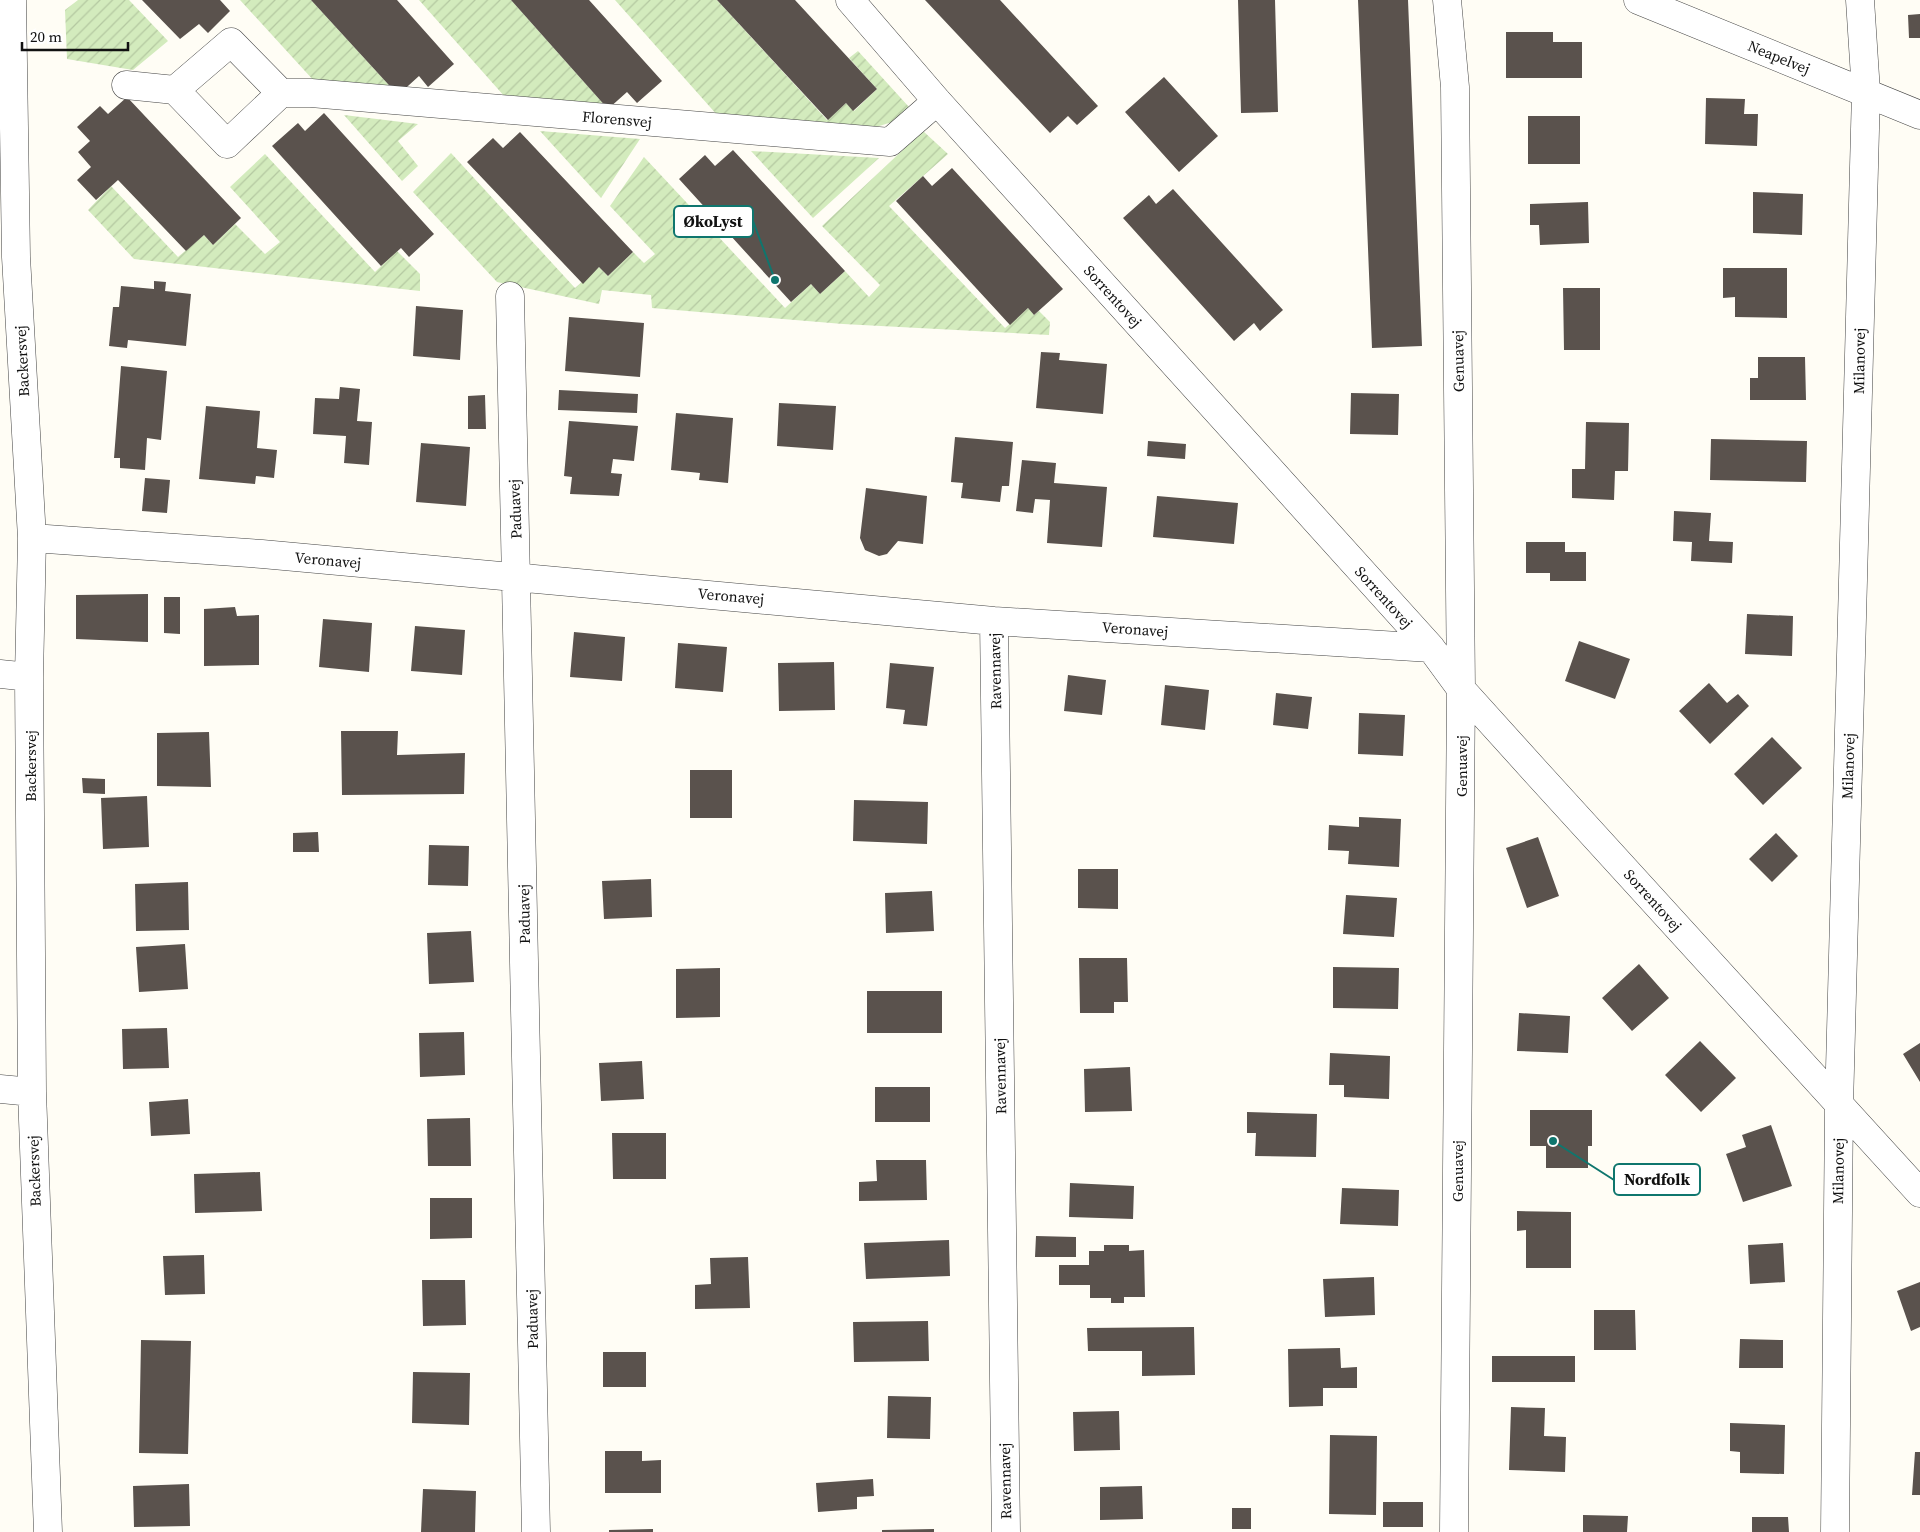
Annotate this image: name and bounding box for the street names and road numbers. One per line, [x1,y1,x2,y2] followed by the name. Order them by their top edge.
[1745,35,1813,79] street label: Neapelvej
[581,105,653,133] street label: Florensvej
[1079,260,1147,332] street label: Sorrentovej
[10,325,34,397] street label: Backersvej
[1848,328,1870,394] street label: Milanovej
[1447,330,1469,392] street label: Genuavej
[503,479,527,539] street label: Paduavej
[294,547,362,573] street label: Veronavej
[1350,561,1418,633] street label: Sorrentovej
[697,583,765,609] street label: Veronavej
[1101,616,1169,642] street label: Veronavej
[984,633,1006,709] street label: Ravennavej
[20,730,41,802] street label: Backersvej
[1836,733,1860,799] street label: Milanovej
[1451,735,1472,797] street label: Genuavej
[1619,864,1687,936] street label: Sorrentovej
[513,884,535,944] street label: Paduavej
[989,1038,1011,1114] street label: Ravennavej
[22,1135,46,1207] street label: Backersvej
[1827,1138,1849,1204] street label: Milanovej
[1447,1140,1468,1202] street label: Genuavej
[521,1289,543,1349] street label: Paduavej
[994,1443,1016,1519] street label: Ravennavej

